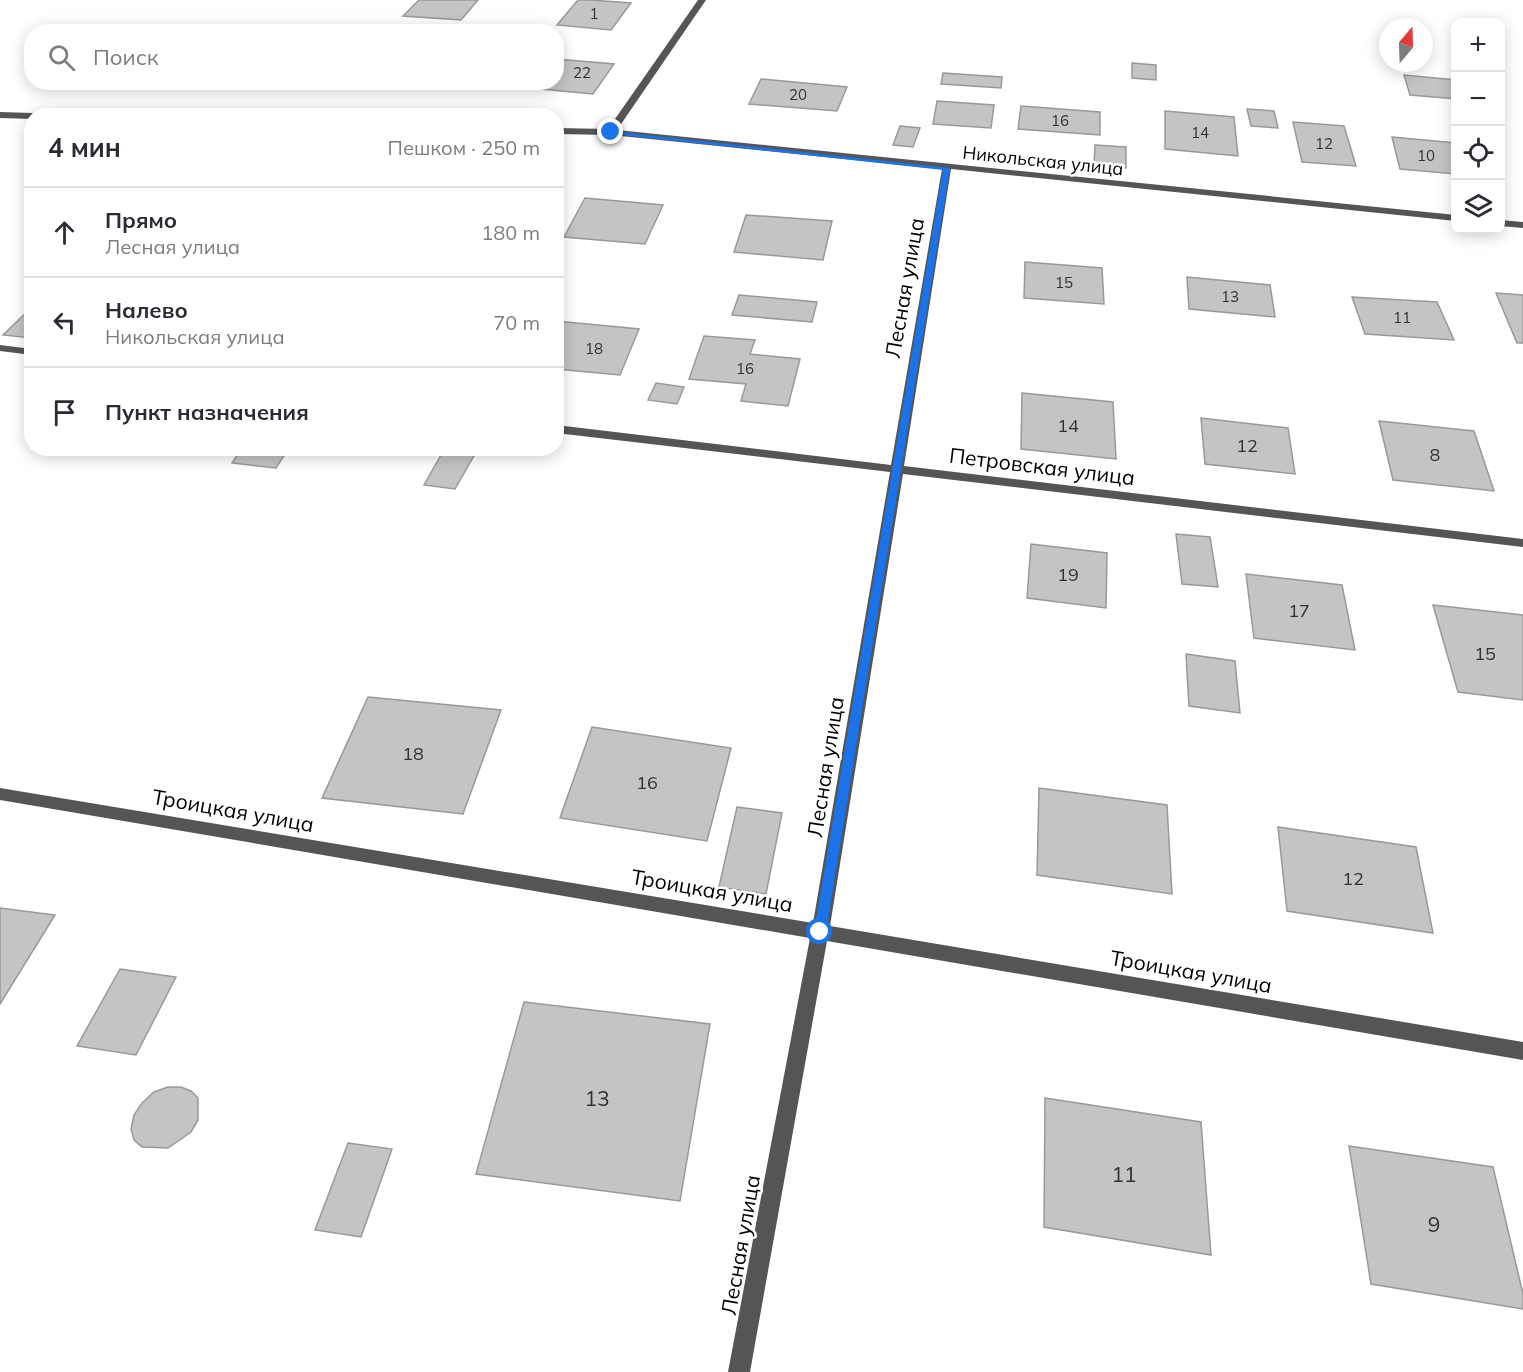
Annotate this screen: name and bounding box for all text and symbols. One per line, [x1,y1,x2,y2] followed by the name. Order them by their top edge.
[589,4,599,23] house number: 1
[1379,18,1433,72] north arrow
[1451,18,1505,234] map controls
[1451,18,1505,72] button: +
[24,24,564,90] search box
[45,41,78,74] icon: search
[93,43,159,71] text: Поиск
[573,63,591,82] house number: 22
[1451,72,1505,126] button: −
[789,85,807,104] house number: 20
[1051,111,1069,130] house number: 16
[597,118,623,144] route end
[1191,123,1209,142] house number: 14
[1451,126,1505,180] button: locate
[48,131,121,164] text: 4 мин
[1315,134,1333,153] house number: 12
[388,135,540,160] text: Пешком · 250 m
[961,141,1125,180] street label: Никольская улица
[1417,146,1435,165] house number: 10
[1451,180,1505,234] button: layers
[105,206,177,234] text: Прямо
[48,216,81,249] icon: ahead
[879,216,929,360] street label: Лесная улица
[481,220,540,245] text: 180 m
[105,234,240,259] text: Лесная улица
[1055,273,1073,292] house number: 15
[1221,287,1239,306] house number: 13
[105,296,188,324] text: Налево
[48,306,81,339] icon: left
[1393,308,1411,327] house number: 11
[493,310,540,335] text: 70 m
[105,324,285,349] text: Никольская улица
[585,339,603,358] house number: 18
[736,359,754,378] house number: 16
[48,396,81,429] icon: arrive
[105,398,309,426] text: Пункт назначения
[1057,414,1079,437] house number: 14
[1236,434,1258,457] house number: 12
[948,442,1136,490] street label: Петровская улица
[1430,443,1440,466] house number: 8
[1057,563,1079,586] house number: 19
[1288,599,1310,622] house number: 17
[1474,642,1496,665] house number: 15
[801,695,849,839] street label: Лесная улица
[402,742,424,765] house number: 18
[636,771,658,794] house number: 16
[150,783,316,837] street label: Троицкая улица
[629,863,795,917] street label: Троицкая улица
[1342,867,1364,890] house number: 12
[806,918,832,944] route start
[1108,944,1274,998] street label: Троицкая улица
[584,1085,610,1111] house number: 13
[1111,1161,1137,1187] house number: 11
[715,1173,765,1317] street label: Лесная улица
[1428,1211,1440,1237] house number: 9

